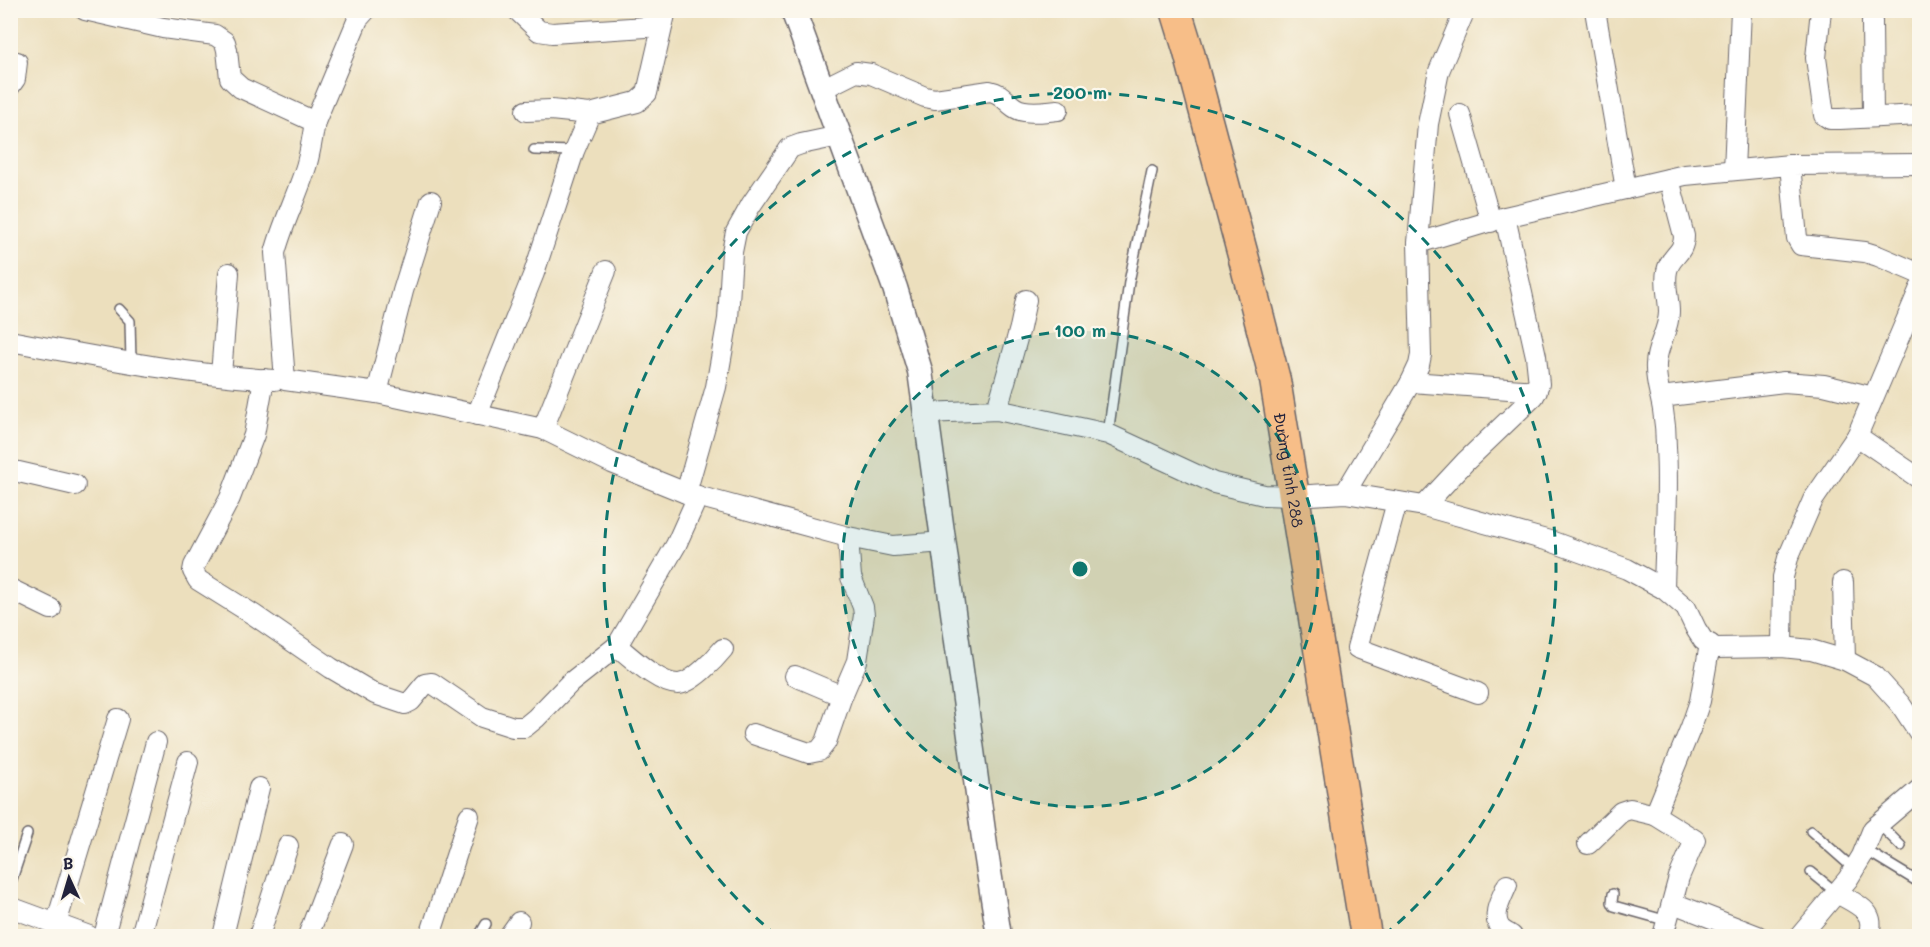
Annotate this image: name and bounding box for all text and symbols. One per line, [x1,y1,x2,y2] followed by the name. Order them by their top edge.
[1053,80,1107,104] text: 200 m
[1054,318,1106,342] text: 100 m
[1270,411,1310,529] street label: Đường tỉnh 288
[1070,559,1090,579] centre of rings
[39,848,99,908] north arrow
[62,852,74,873] text: B

